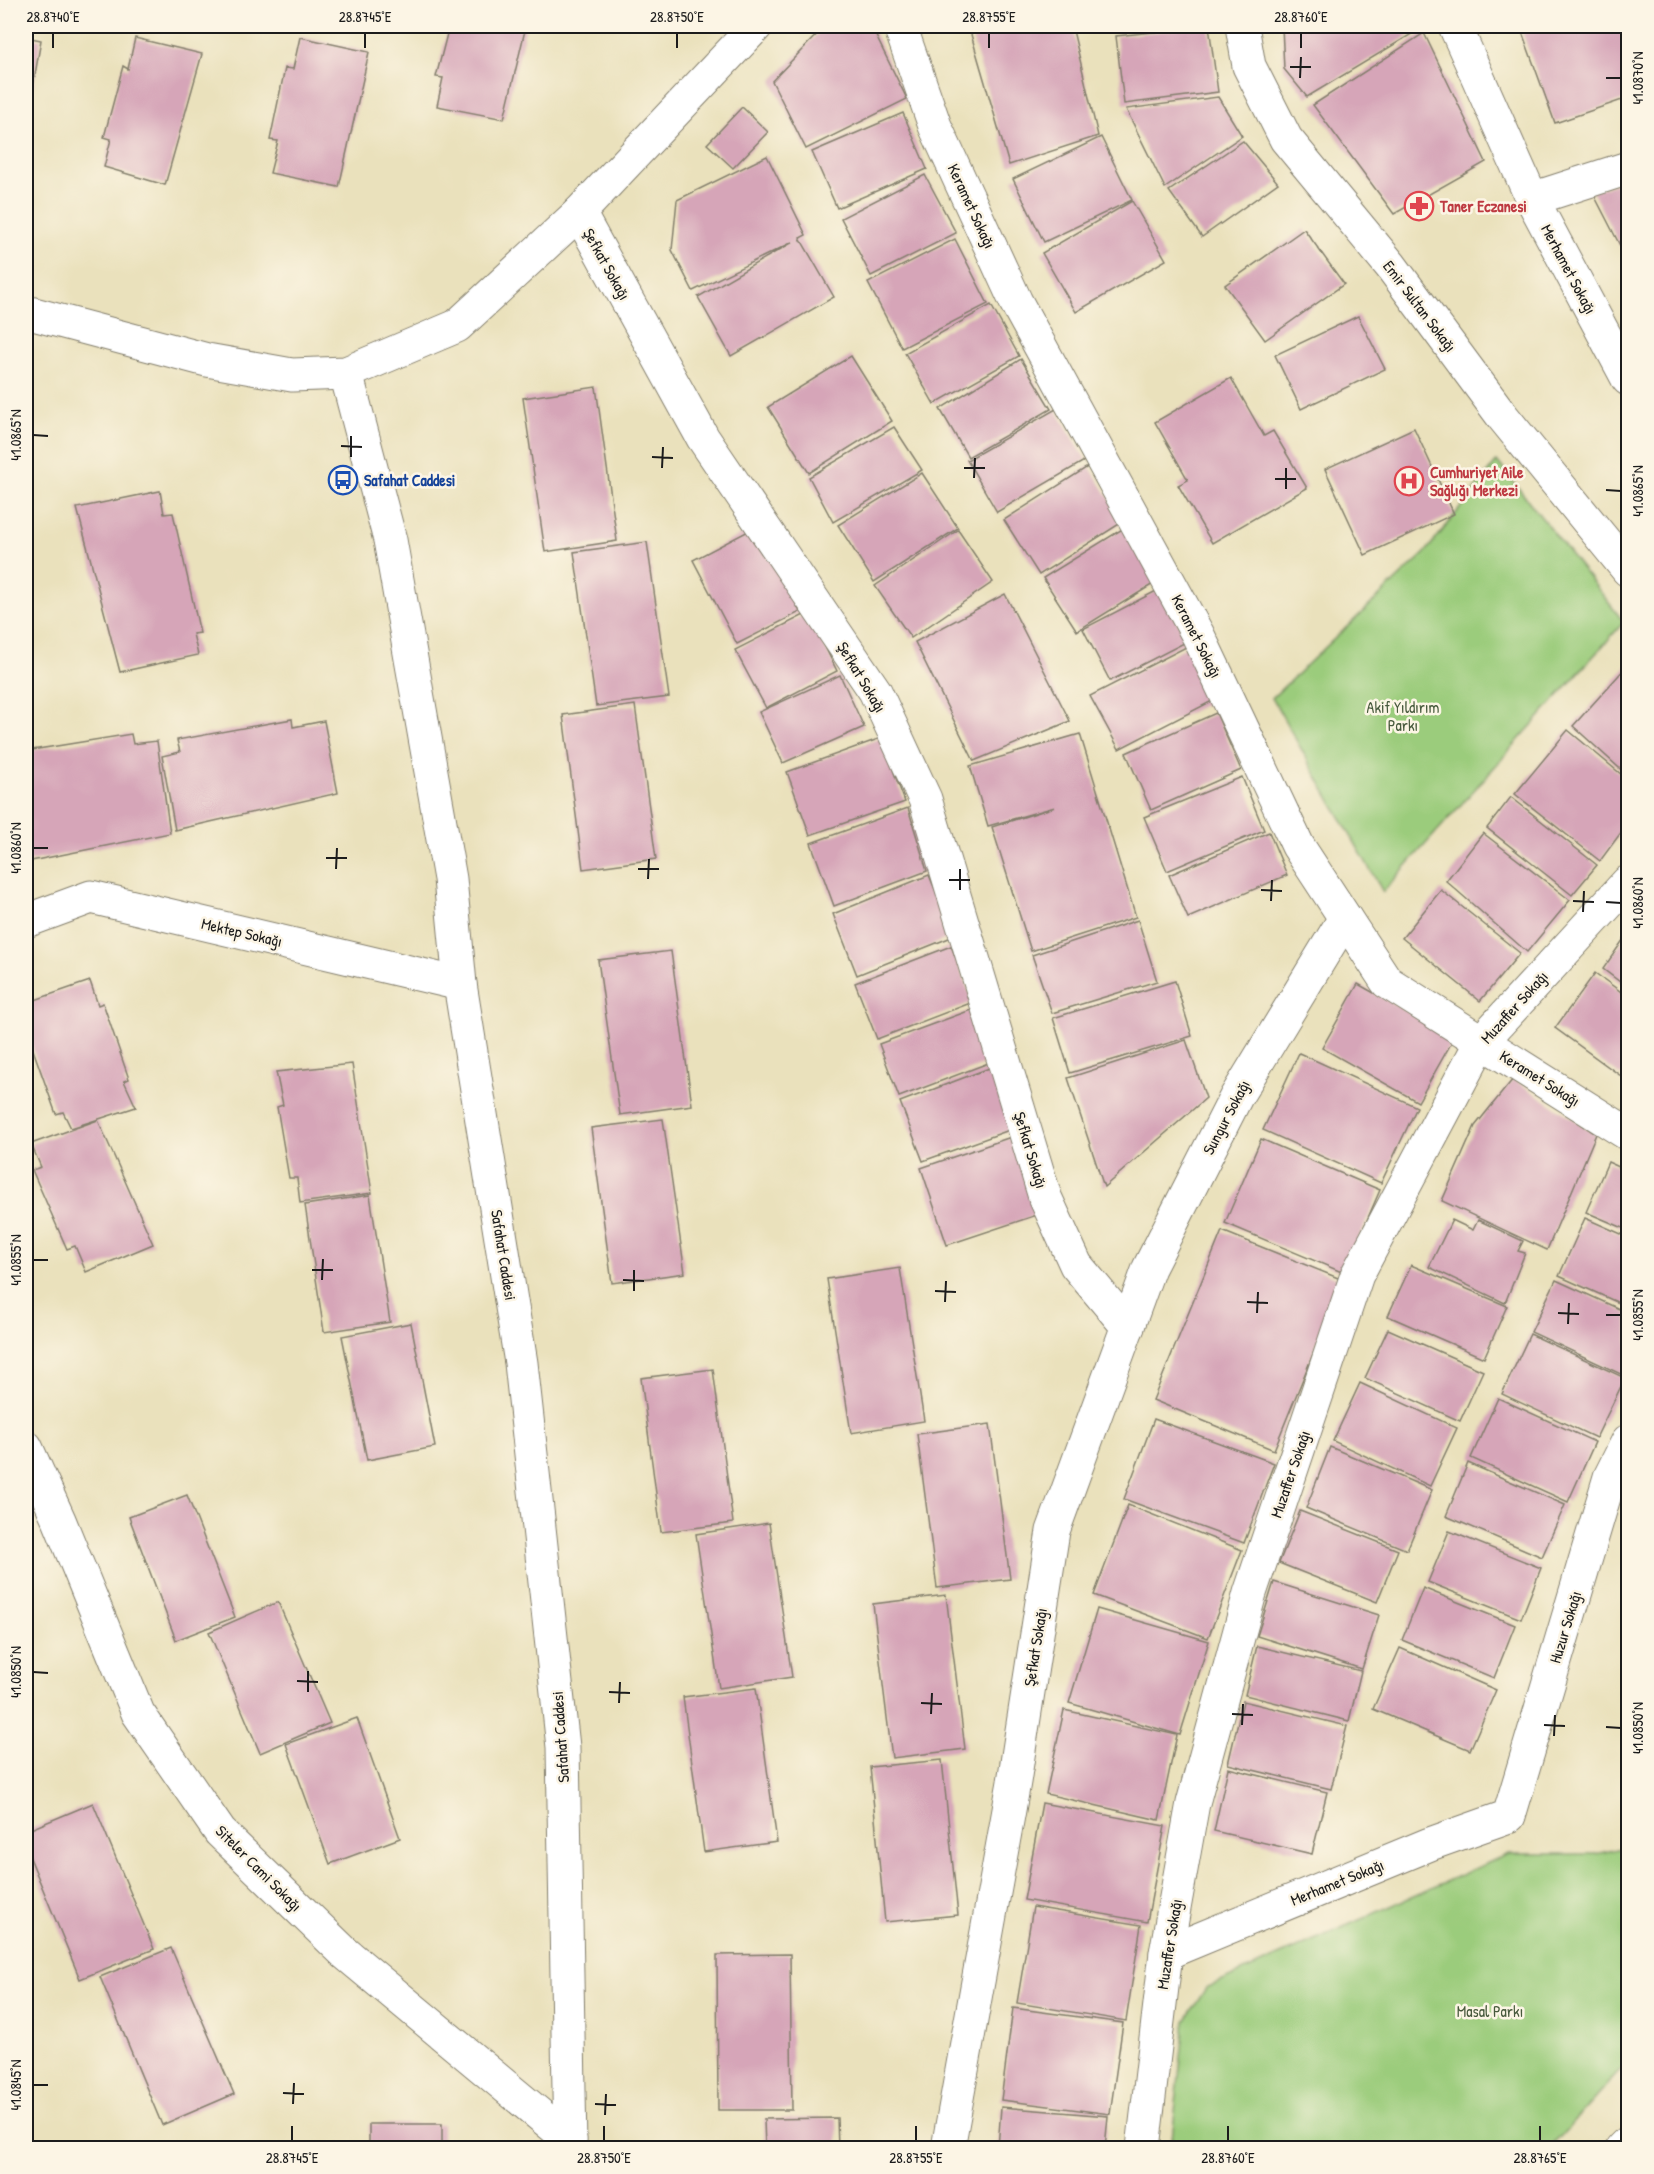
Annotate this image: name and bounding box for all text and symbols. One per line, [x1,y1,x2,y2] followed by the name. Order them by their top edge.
[26,6,80,27] text: 28.8740°E
[339,6,392,27] text: 28.8745°E
[650,6,704,27] text: 28.8750°E
[962,6,1016,27] text: 28.8755°E
[1274,6,1328,27] text: 28.8760°E
[1627,51,1648,105] text: 41.0870°N
[943,160,1001,252] street label: Keramet Sokağı
[1403,190,1435,222] pharmacy icon: Taner Eczanesi
[1439,195,1527,217] place label: Taner Eczanesi
[1536,220,1602,318] street label: Merhamet Sokağı
[578,224,636,304] street label: Şefkat Sokağı
[1378,256,1462,356] street label: Emir Sultan Sokağı
[5,409,26,461] text: 41.0865°N
[1430,461,1524,502] place label: Cumhuriyet Aile Sağlığı Merkezi
[327,464,359,496] bus stop icon: Safahat Caddesi
[1393,465,1425,497] hospital icon: Cumhuriyet Aile Sağlığı Merkezi
[1627,465,1648,517] text: 41.0865°N
[364,469,455,491] place label: Safahat Caddesi
[1167,590,1227,682] street label: Keramet Sokağı
[832,637,892,717] street label: Şefkat Sokağı
[1367,696,1440,736] park label: Akif Yıldırım Parkı
[5,822,26,874] text: 41.0860°N
[1627,877,1648,929] text: 41.0860°N
[199,912,285,952] street label: Mektep Sokağı
[1475,966,1553,1048] street label: Muzaffer Sokağı
[1496,1045,1584,1111] street label: Keramet Sokağı
[1197,1076,1255,1158] street label: Sungur Sokağı
[1009,1109,1053,1191] street label: Şefkat Sokağı
[486,1208,522,1302] street label: Safahat Caddesi
[5,1234,26,1286] text: 41.0855°N
[1627,1289,1648,1341] text: 41.0855°N
[1265,1427,1315,1521] street label: Muzaffer Sokağı
[1544,1588,1586,1666] street label: Huzur Sokağı
[1018,1606,1052,1688] street label: Şefkat Sokağı
[5,1646,26,1698] text: 41.0850°N
[546,1691,574,1783] street label: Safahat Caddesi
[1627,1702,1648,1754] text: 41.0850°N
[211,1820,307,1916] street label: Siteler Cami Sokağı
[1287,1853,1387,1911] street label: Merhamet Sokağı
[1151,1897,1187,1991] street label: Muzaffer Sokağı
[1457,2000,1523,2022] park label: Masal Parkı
[5,2060,26,2110] text: 41.0845°N
[266,2147,319,2168] text: 28.8745°E
[577,2147,631,2168] text: 28.8750°E
[889,2147,943,2168] text: 28.8755°E
[1201,2147,1255,2168] text: 28.8760°E
[1513,2147,1567,2168] text: 28.8765°E

